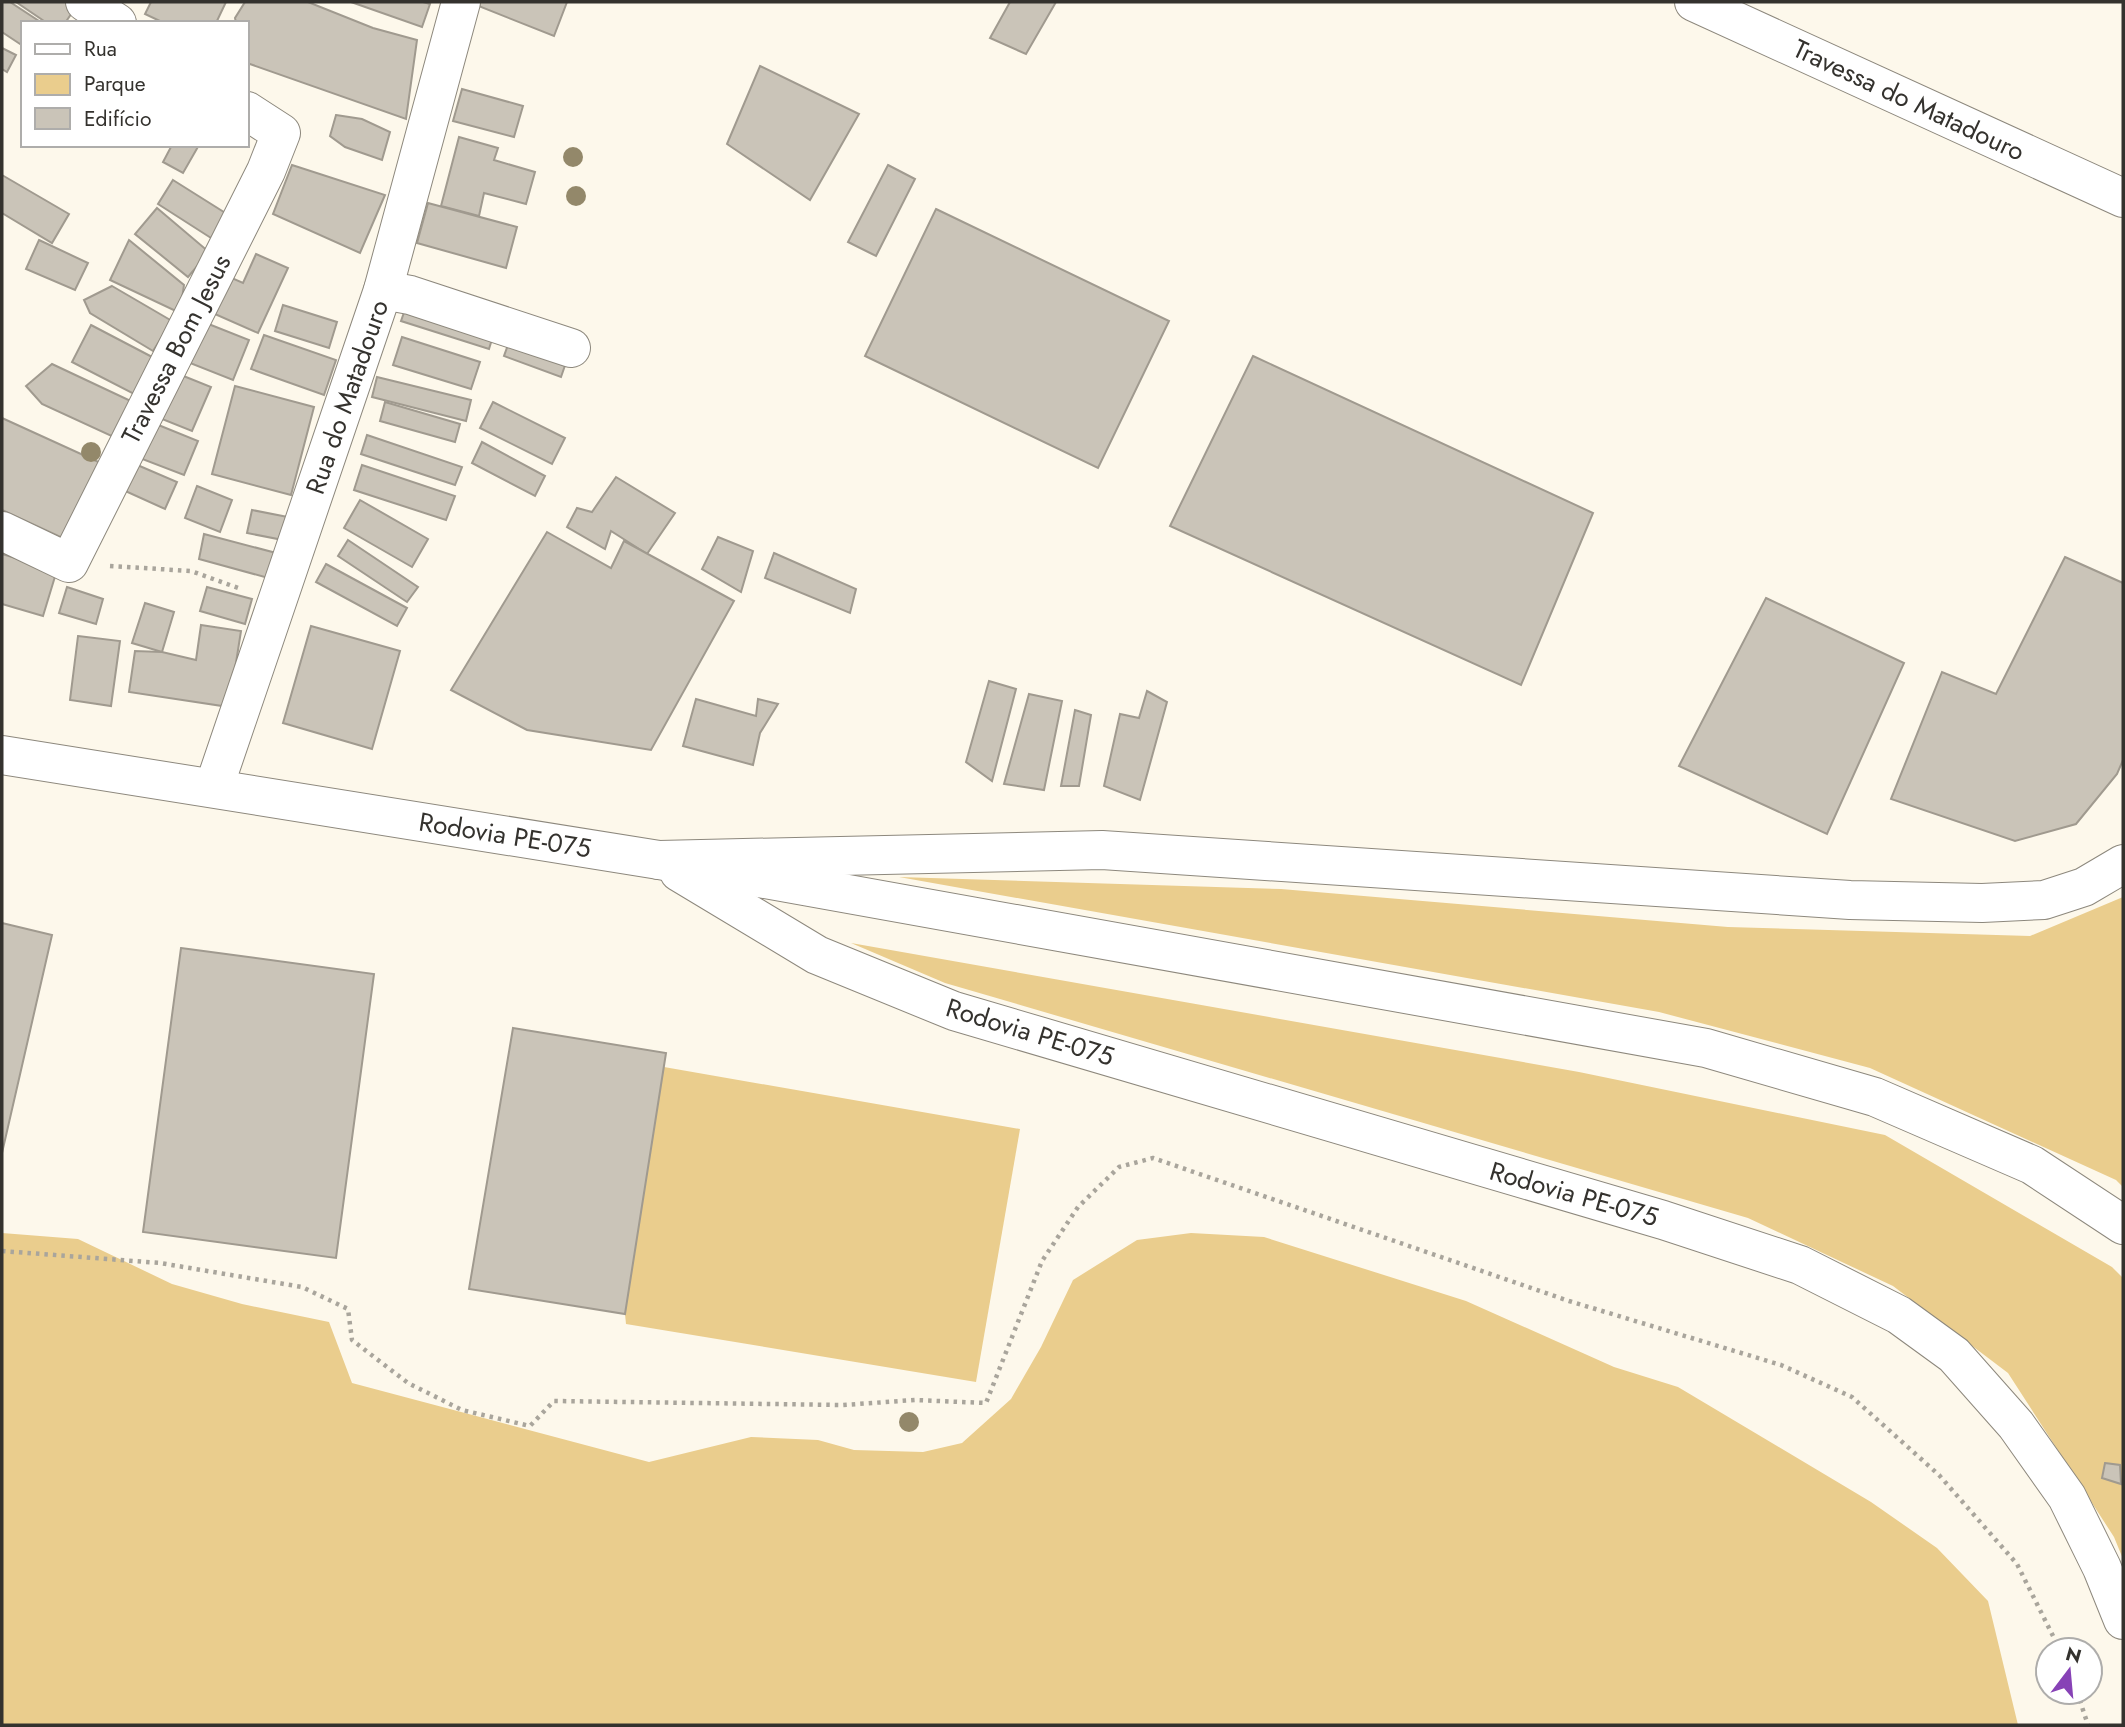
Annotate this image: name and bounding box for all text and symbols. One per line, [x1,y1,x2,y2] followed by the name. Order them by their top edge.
[21,21,248,147] legend
[1787,30,2031,170] street label: Travessa do Matadouro
[84,34,117,64] text: Rua
[84,69,146,99] text: Parque
[84,104,151,134] text: Edifício
[112,248,240,450] street label: Travessa Bom Jesus
[296,295,398,499] street label: Rua do Matadouro
[416,803,594,867] street label: Rodovia PE-075
[941,988,1119,1076] street label: Rodovia PE-075
[1485,1152,1663,1236] street label: Rodovia PE-075
[2034,1636,2104,1706] north arrow
[2063,1640,2085,1670] text: N

